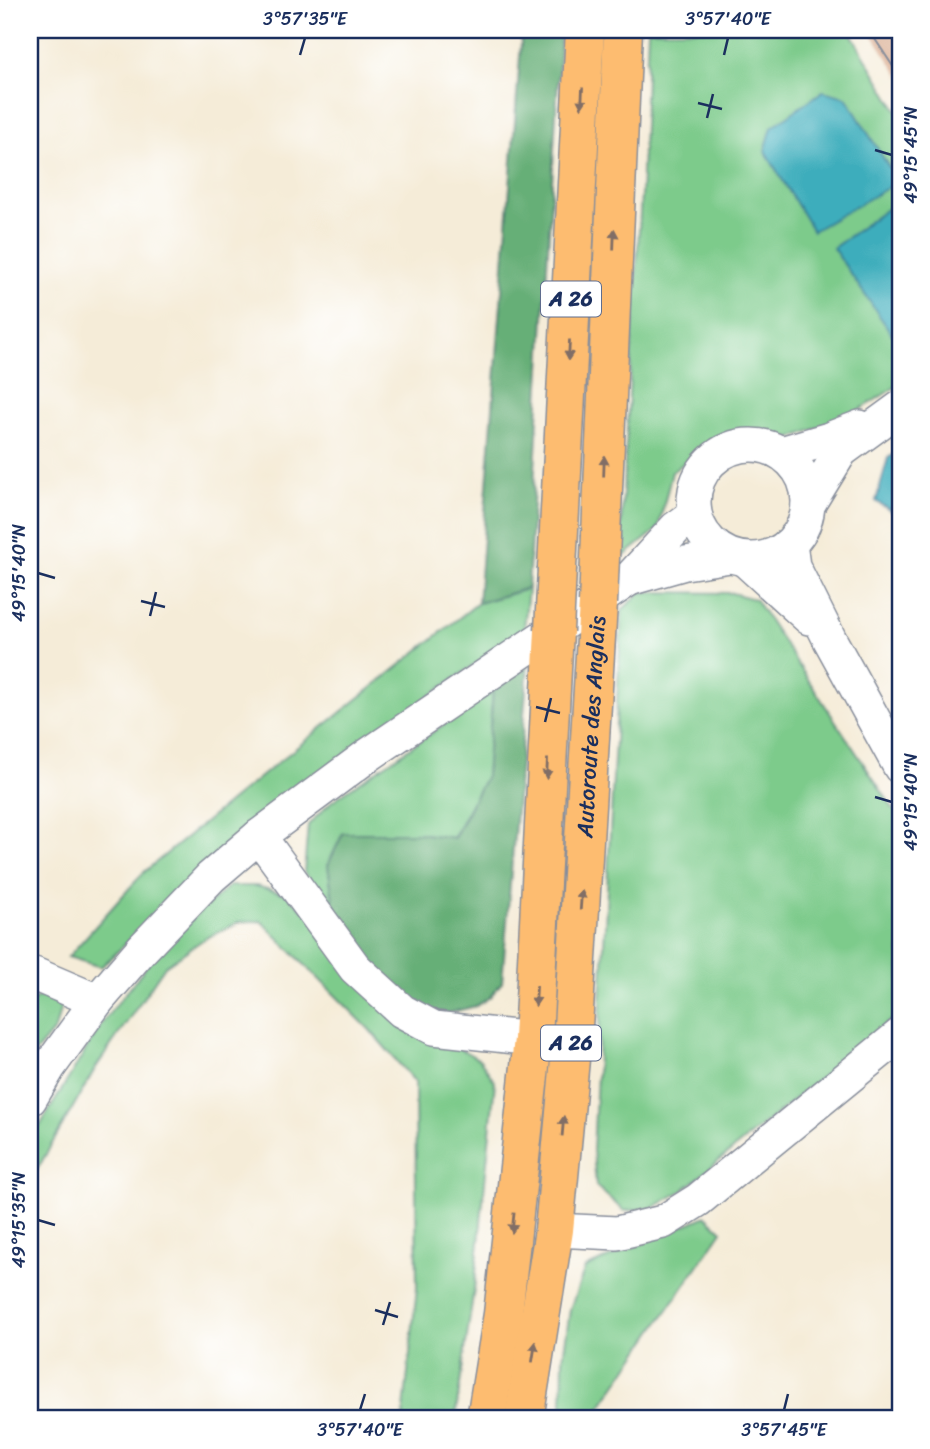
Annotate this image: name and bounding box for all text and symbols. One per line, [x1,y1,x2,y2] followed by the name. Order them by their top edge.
[263,3,348,35] text: 3°57'35"E
[685,3,772,35] text: 3°57'40"E
[576,87,587,109] one-way arrow
[895,106,927,204] text: 49°15'45"N
[608,228,619,250] one-way arrow
[541,282,601,316] road number: A 26
[563,339,574,361] one-way arrow
[599,455,610,477] one-way arrow
[3,523,35,622] text: 49°15'40"N
[564,614,618,840] street label: Autoroute des Anglais
[895,752,927,851] text: 49°15'40"N
[541,758,552,780] one-way arrow
[575,888,586,910] one-way arrow
[530,985,541,1007] one-way arrow
[541,1026,601,1060] road number: A 26
[558,1115,569,1137] one-way arrow
[3,1171,35,1268] text: 49°15'35"N
[508,1212,519,1234] one-way arrow
[529,1341,540,1363] one-way arrow
[317,1414,404,1446] text: 3°57'40"E
[741,1414,828,1446] text: 3°57'45"E

